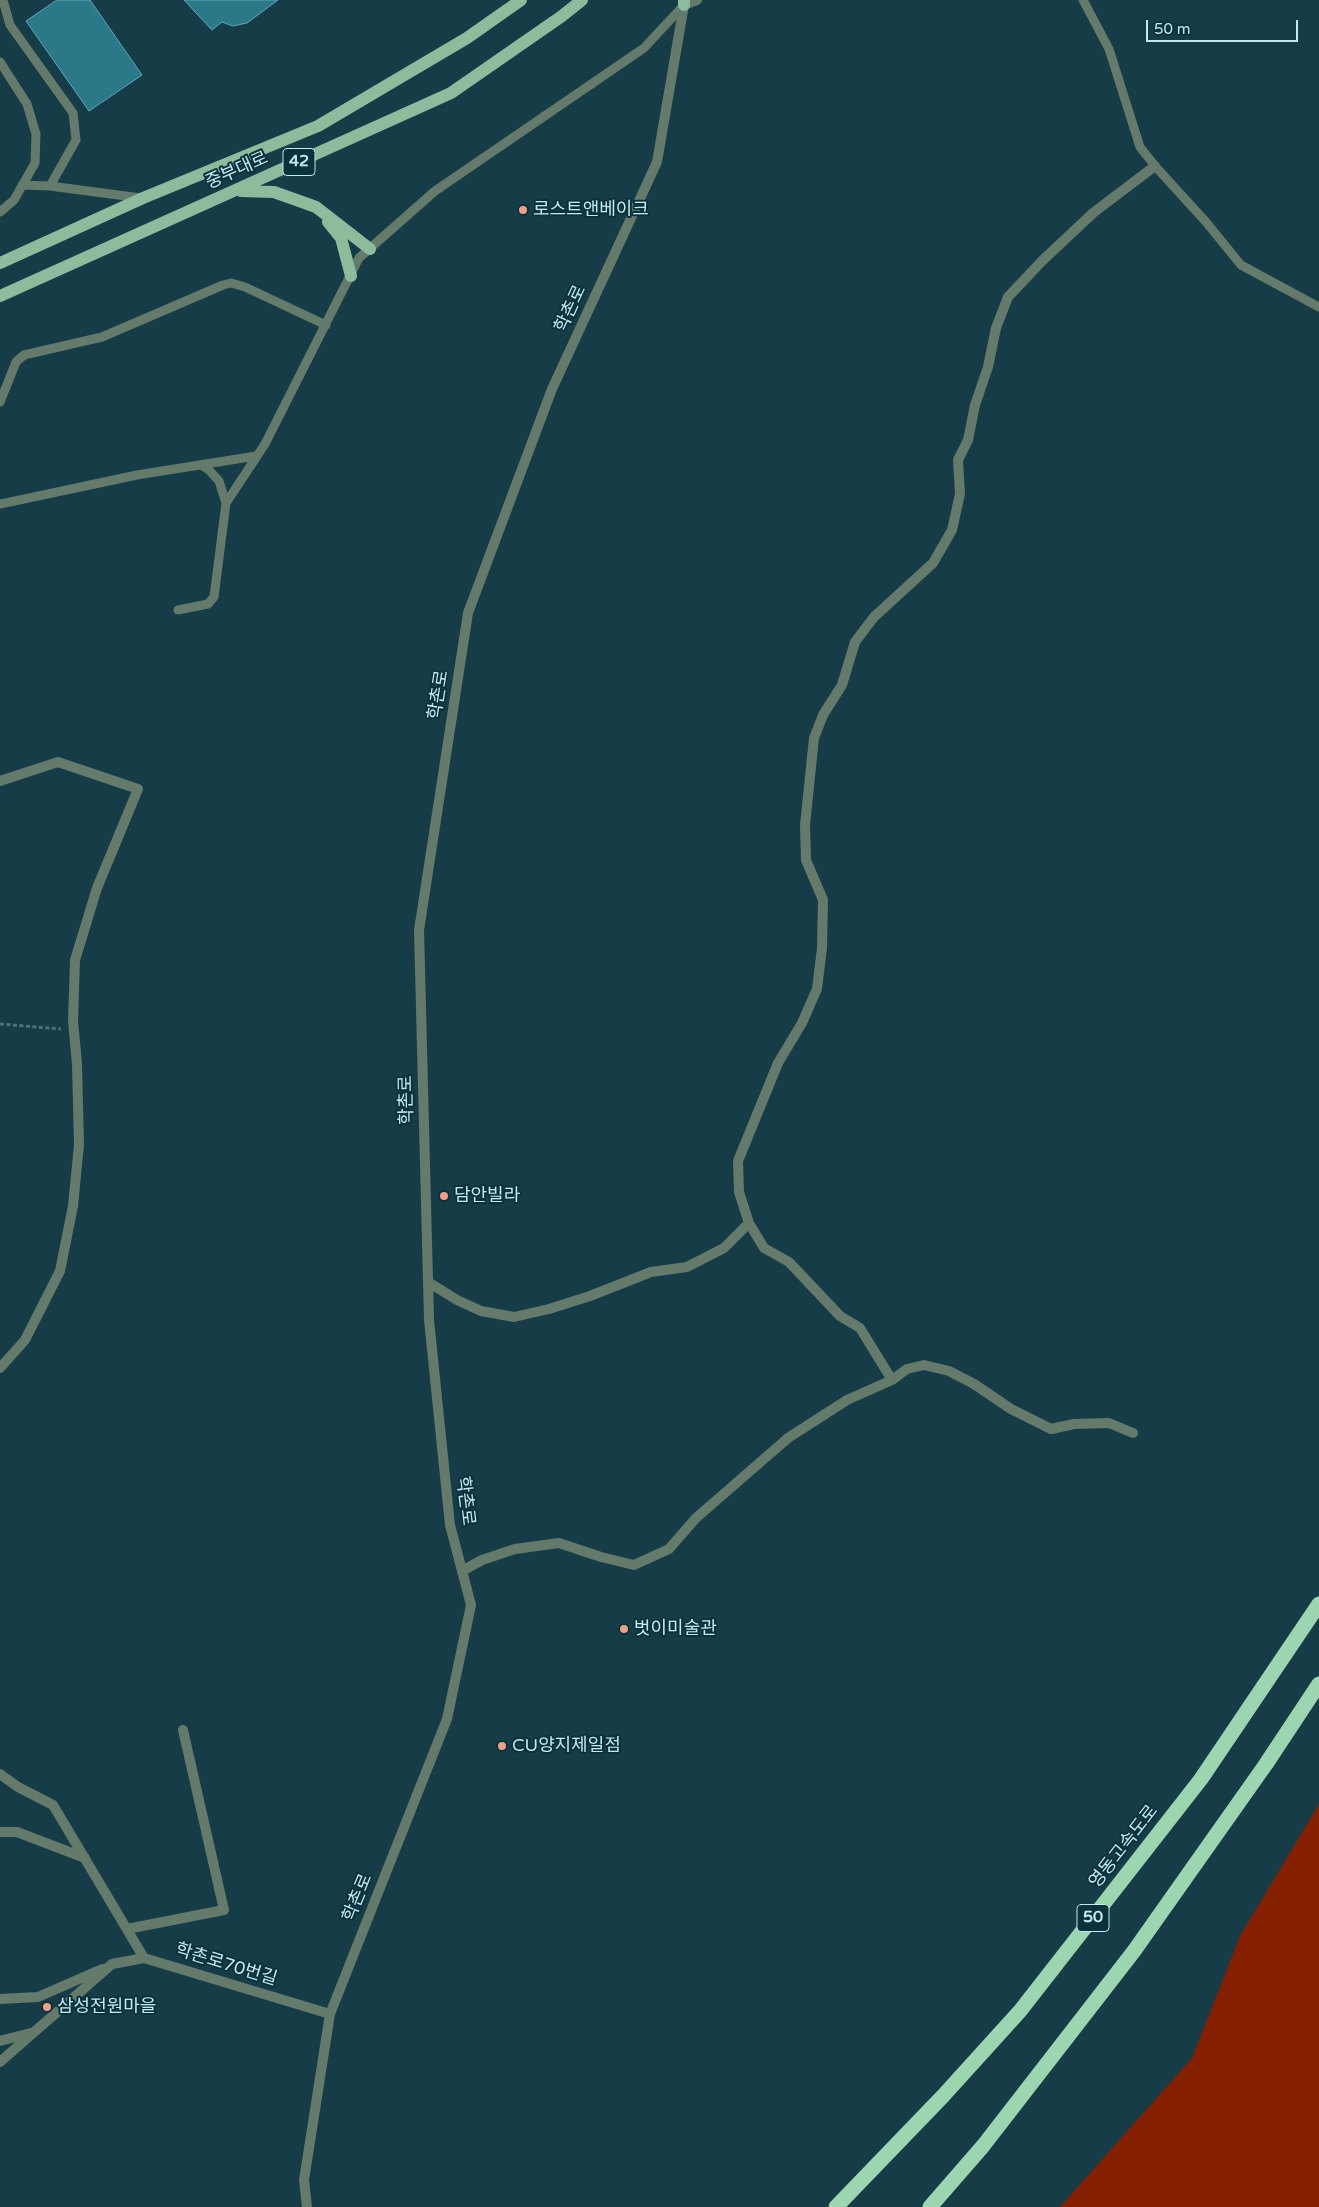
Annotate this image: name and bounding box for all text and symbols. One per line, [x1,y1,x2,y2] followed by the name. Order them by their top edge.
[1149,10,1302,42] scale bar
[1154,20,1191,38] text: 50 m
[202,148,272,194] street label: 중부대로
[283,148,315,176] road number: 42
[533,199,649,221] place label: 로스트앤베이크
[517,204,529,216] marker: 로스트앤베이크
[551,282,591,336] street label: 학촌로
[424,669,454,721] street label: 학촌로
[396,1075,418,1125] street label: 학촌로
[454,1185,520,1207] place label: 담안빌라
[438,1190,450,1202] marker: 담안빌라
[451,1475,479,1527] street label: 학촌로
[634,1618,717,1640] place label: 벗이미술관
[618,1623,630,1635] marker: 벗이미술관
[512,1735,621,1757] place label: CU양지제일점
[496,1740,508,1752] marker: CU양지제일점
[1085,1801,1163,1893] street label: 영동고속도로
[339,1871,377,1925] street label: 학촌로
[1077,1905,1109,1932] road number: 50
[172,1939,280,1991] street label: 학촌로70번길
[57,1996,156,2018] place label: 삼성전원마을
[41,2001,53,2013] marker: 삼성전원마을

